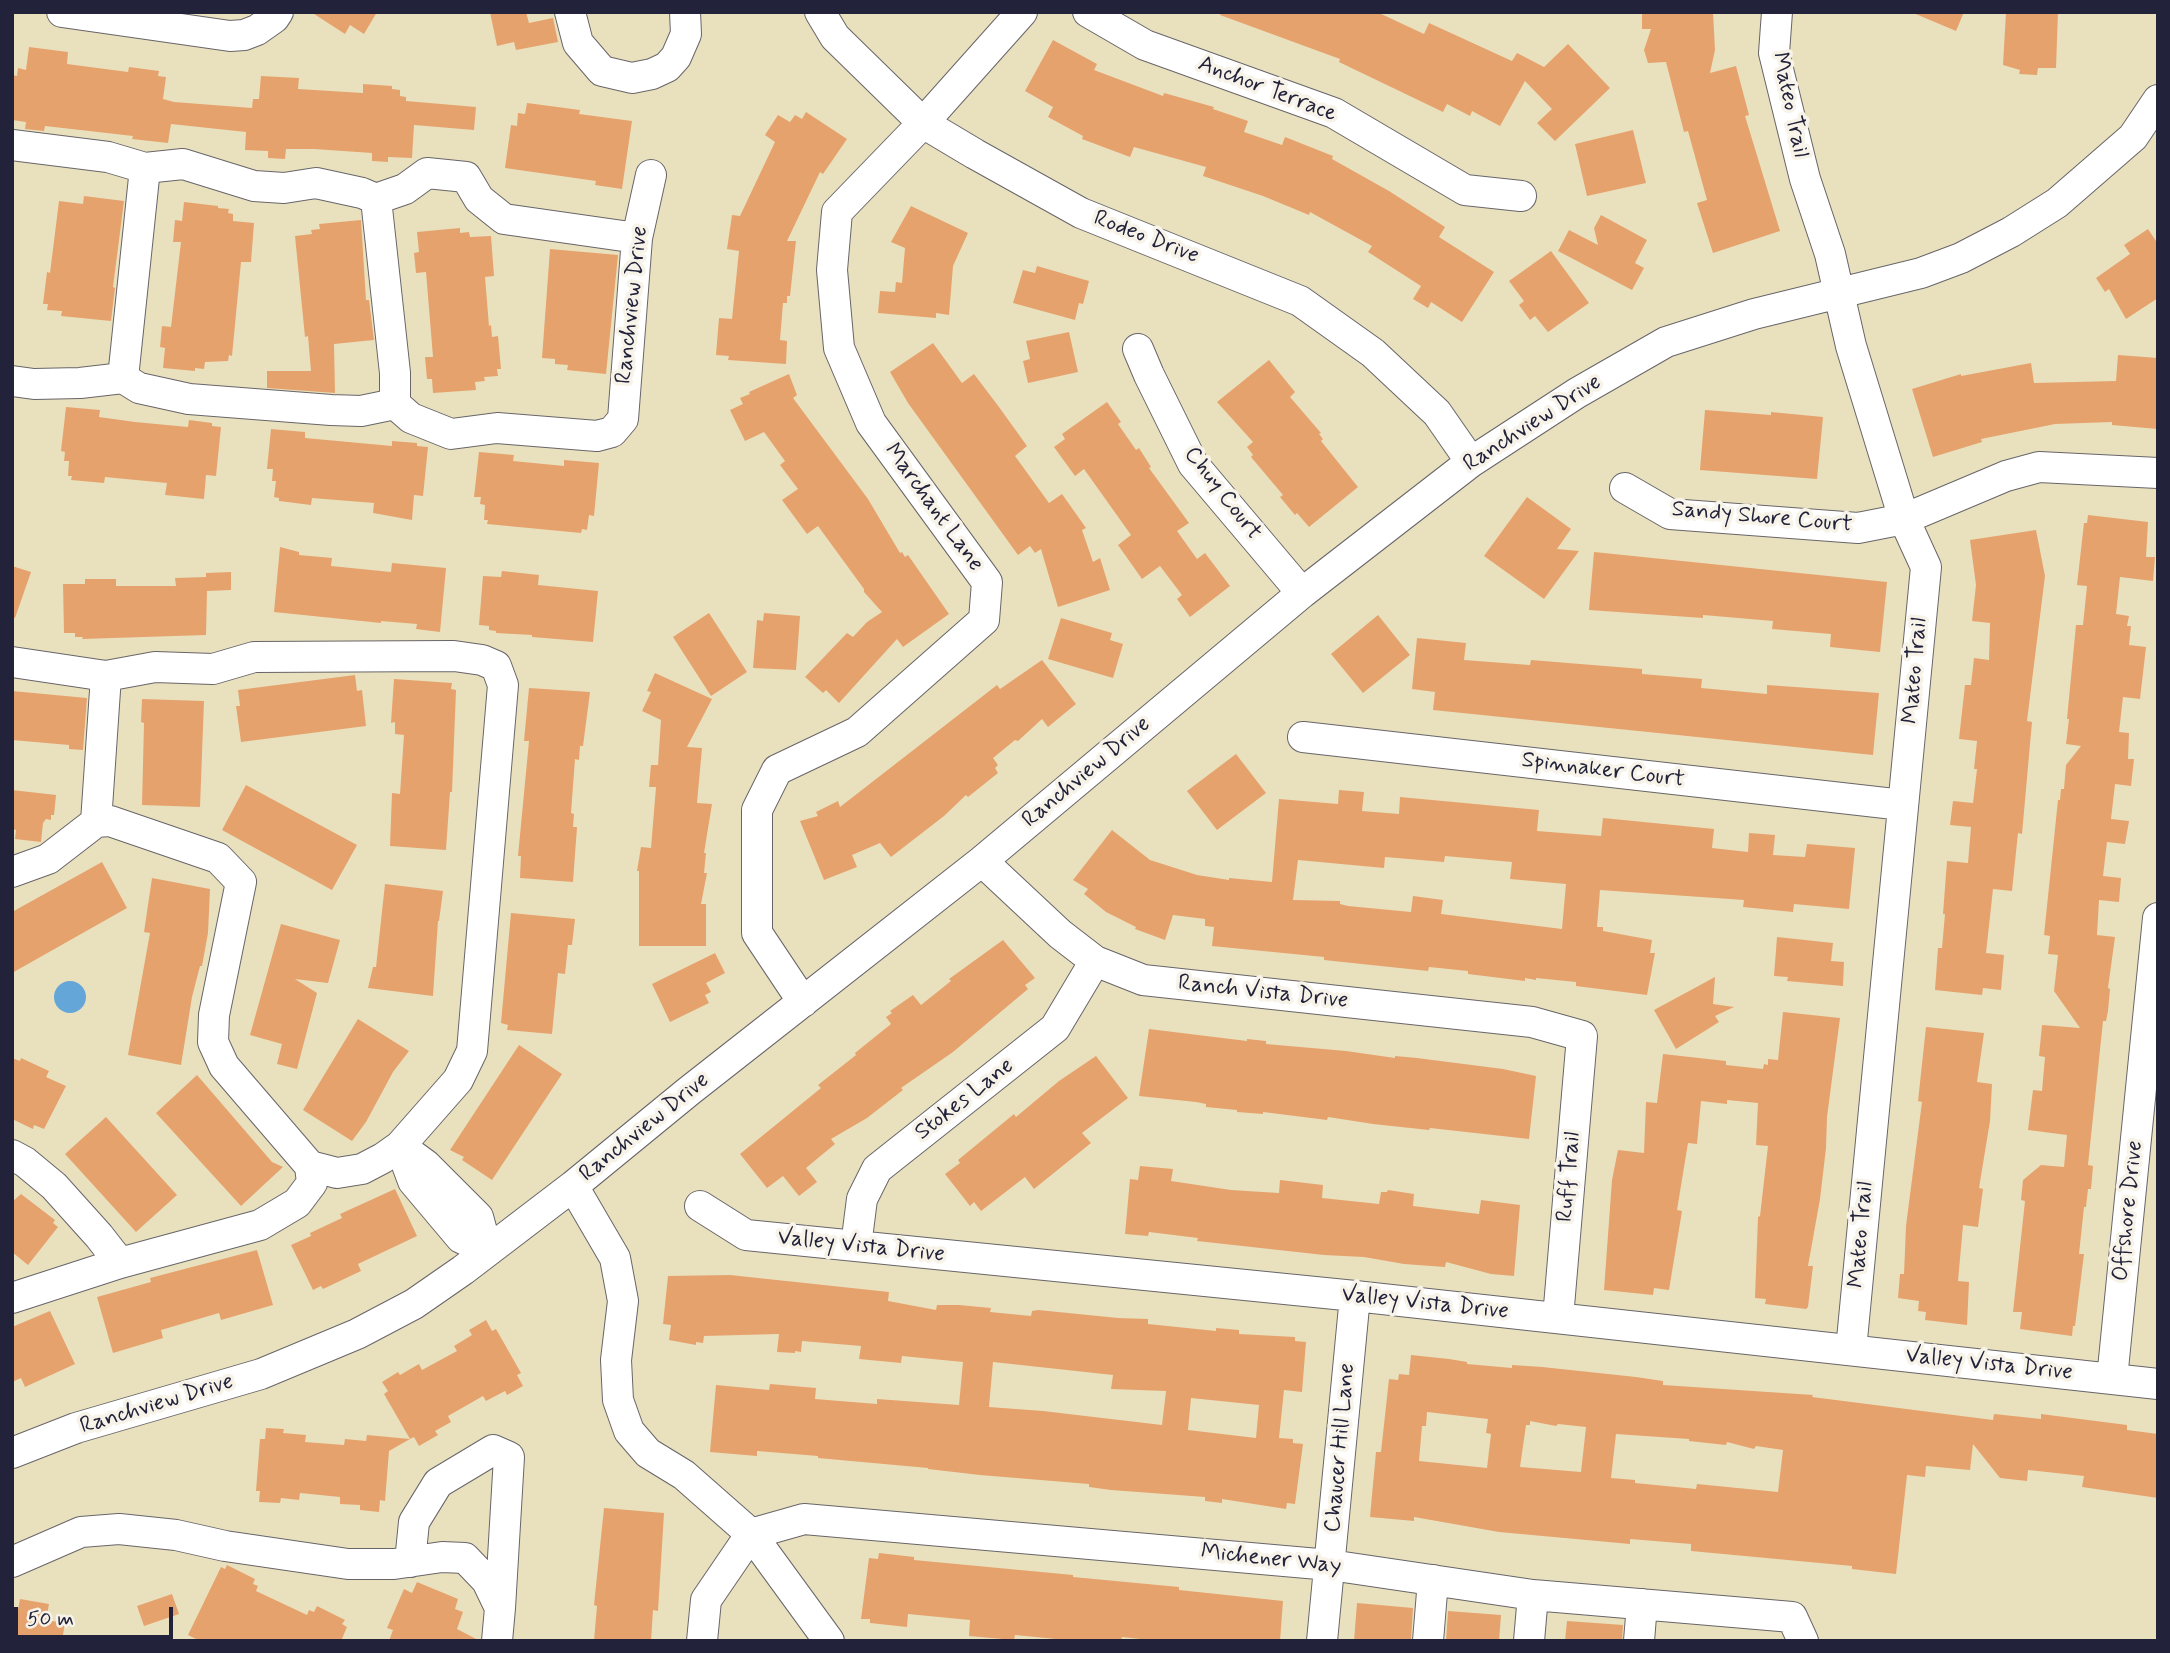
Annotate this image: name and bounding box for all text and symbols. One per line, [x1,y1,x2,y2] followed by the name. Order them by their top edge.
[1764,50,1814,160] street label: Mateo Trail
[1194,51,1340,129] street label: Anchor Terrace
[1089,205,1203,271] street label: Rodeo Drive
[611,225,655,385] street label: Ranchview Drive
[1459,369,1607,479] street label: Ranchview Drive
[877,439,989,577] street label: Marchant Lane
[1177,442,1267,546] street label: Chuy Court
[1670,496,1854,540] street label: Sandy Shore Court
[1898,617,1934,725] street label: Mateo Trail
[1017,711,1157,835] street label: Ranchview Drive
[1520,747,1686,795] street label: Spinnaker Court
[1176,970,1350,1016] street label: Ranch Vista Drive
[910,1053,1020,1147] street label: Stokes Lane
[575,1067,715,1189] street label: Ranchview Drive
[1552,1131,1588,1223] street label: Ruff Trail
[2108,1139,2150,1283] street label: Offshore Drive
[1844,1181,1880,1289] street label: Mateo Trail
[776,1224,946,1270] street label: Valley Vista Drive
[1340,1281,1510,1327] street label: Valley Vista Drive
[1904,1342,2074,1388] street label: Valley Vista Drive
[1320,1362,1362,1534] street label: Chaucer Hill Lane
[77,1369,237,1441] street label: Ranchview Drive
[1199,1539,1343,1581] street label: Michener Way
[18,1594,177,1638] scale bar
[27,1605,74,1633] text: 50 m

